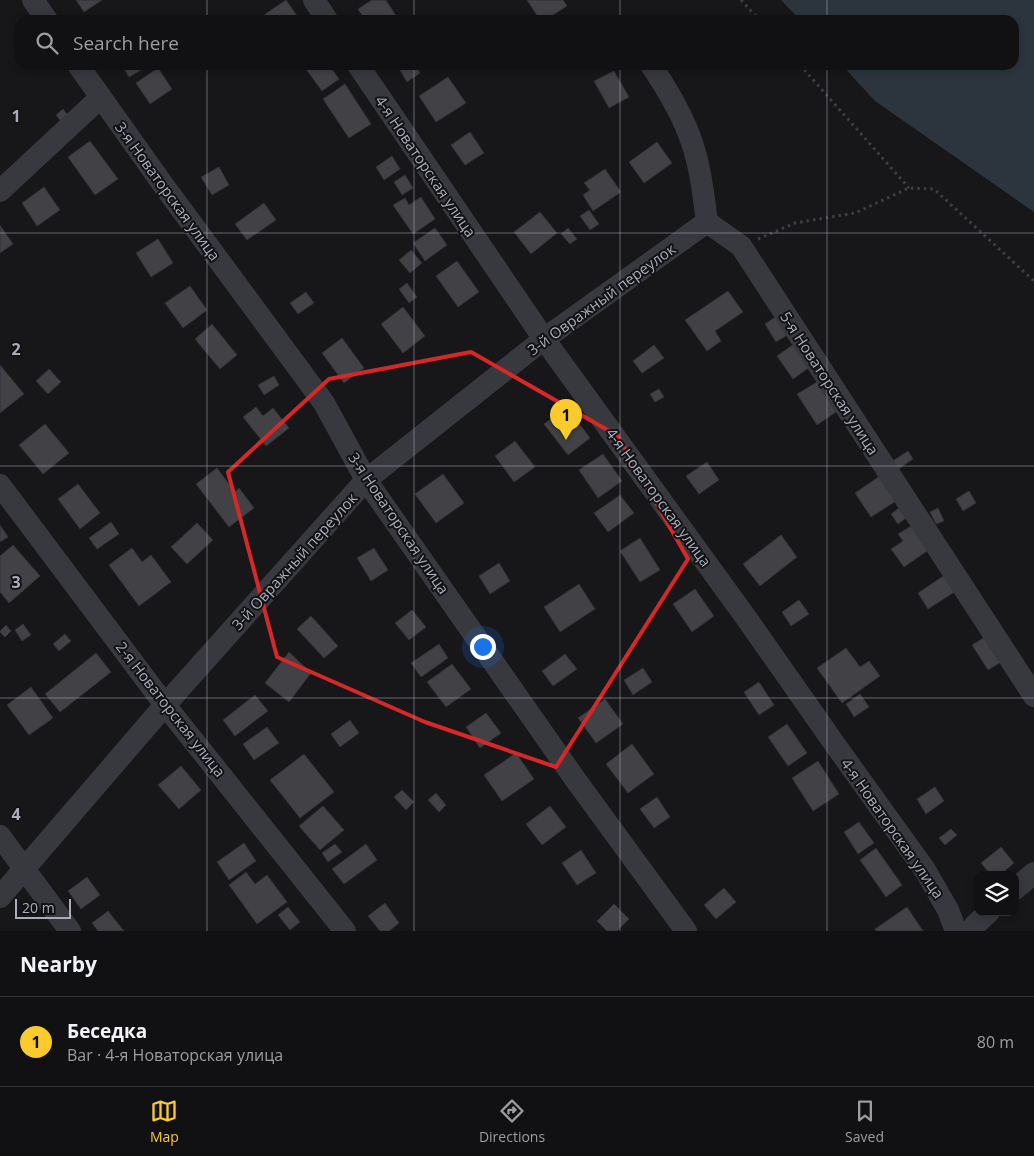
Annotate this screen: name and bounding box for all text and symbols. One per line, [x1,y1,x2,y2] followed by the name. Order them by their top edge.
[15,15,1019,70] search box
[33,29,61,57] icon: search
[73,30,179,56] text: Search here
[371,91,481,241] street label: 4-я Новаторская улица
[11,105,21,127] text: 1
[111,118,225,264] street label: 3-я Новаторская улица
[523,238,679,359] street label: 3-й Овражный переулок
[776,308,884,458] street label: 5-я Новаторская улица
[11,338,21,360] text: 2
[550,399,582,440] pin: 1
[602,424,716,570] street label: 4-я Новаторская улица
[344,448,454,598] street label: 3-я Новаторская улица
[227,488,361,634] street label: 3-й Овражный переулок
[11,571,21,593] text: 3
[470,634,496,660] your location
[112,637,230,781] street label: 2-я Новаторская улица
[837,754,949,902] street label: 4-я Новаторская улица
[11,803,21,825] text: 4
[974,871,1019,916] map controls
[974,871,1019,916] button: layers
[15,896,71,919] scale bar
[22,898,55,917] text: 20 m
[20,950,97,978] text: Nearby
[67,1018,147,1044] text: Беседка
[31,1031,41,1053] text: 1
[977,1031,1014,1053] text: 80 m
[67,1044,283,1066] text: Bar · 4-я Новаторская улица
[150,1097,179,1146] tab: Map
[479,1097,545,1146] tab: Directions
[845,1097,884,1146] tab: Saved

